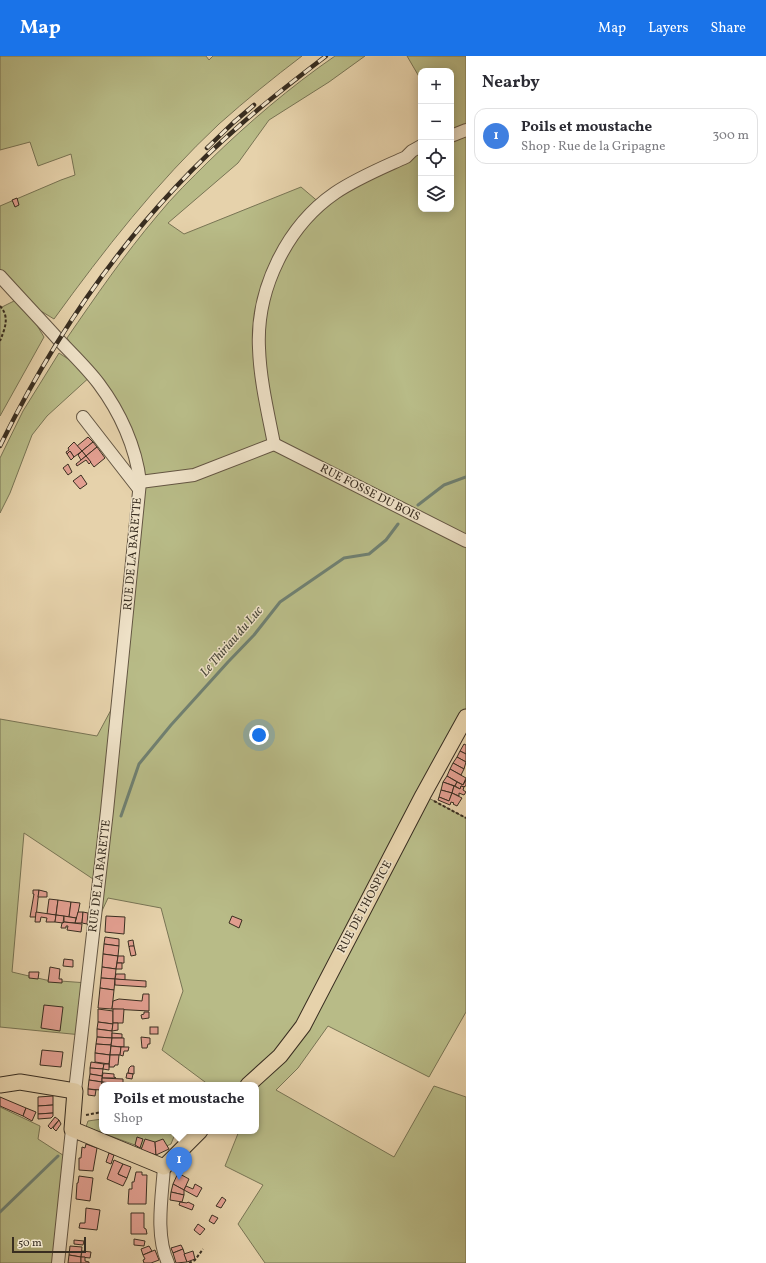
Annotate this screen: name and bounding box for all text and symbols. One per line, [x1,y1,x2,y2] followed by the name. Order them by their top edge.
[20,15,61,41] text: Map
[598,19,626,38] text: Map
[648,19,688,38] text: Layers
[710,19,746,38] text: Share
[418,68,454,212] map controls
[418,68,454,104] button: +
[482,71,540,94] text: Nearby
[418,104,454,140] button: −
[521,117,652,138] text: Poils et moustache
[493,127,499,145] text: 1
[713,127,749,145] text: 300 m
[521,138,665,156] text: Shop · Rue de la Gripagne
[418,140,454,176] button: locate
[418,176,454,212] button: layers
[317,461,423,525] street label: RUE FOSSE DU BOIS
[120,497,146,611] street label: RUE DE LA BARETTE
[196,603,268,681] water label: Le Thiriau du Luc
[249,725,269,745] your location
[85,819,115,933] street label: RUE DE LA BARETTE
[334,858,396,956] street label: RUE DE L'HOSPICE
[99,1082,259,1134] popup
[113,1089,245,1110] text: Poils et moustache
[113,1110,143,1128] text: Shop
[166,1147,192,1180] pin: 1
[12,1235,86,1254] scale bar
[18,1236,42,1251] text: 50 m

